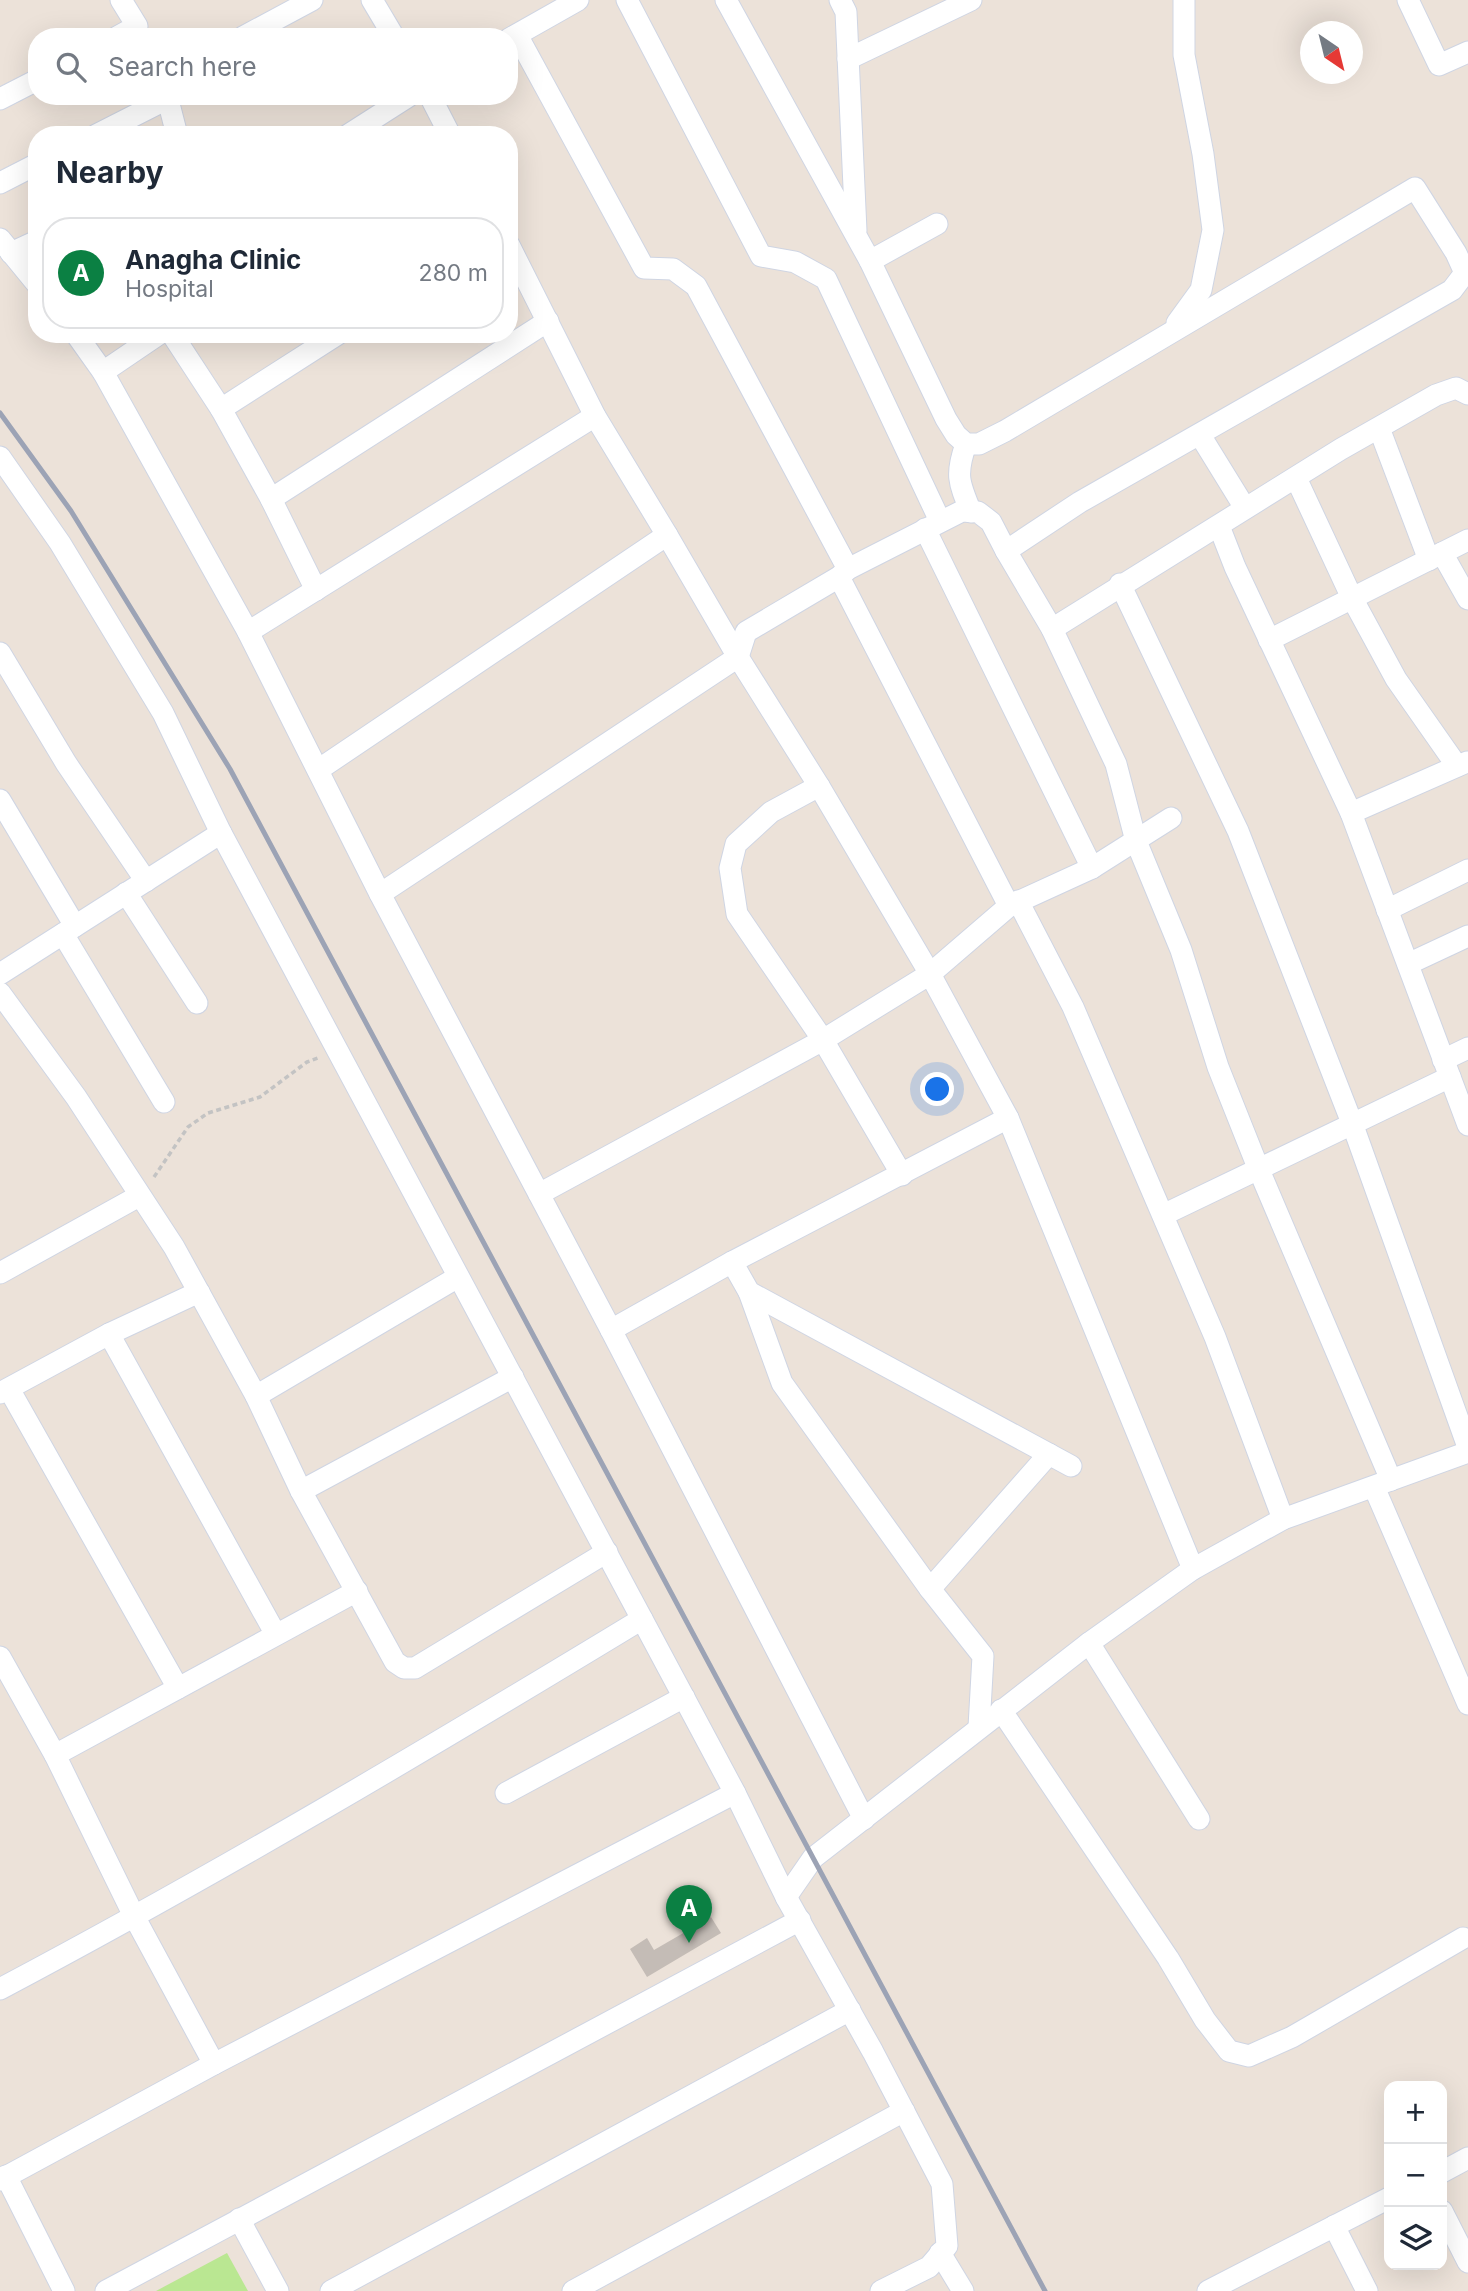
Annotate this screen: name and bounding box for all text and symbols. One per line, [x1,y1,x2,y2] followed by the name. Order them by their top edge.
[1300,21,1363,84] north arrow
[28,28,518,105] search box
[52,48,90,86] icon: search
[108,51,257,82] text: Search here
[56,154,164,190] text: Nearby
[125,244,301,275] text: Anagha Clinic
[72,259,90,287] text: A
[419,259,488,287] text: 280 m
[125,275,214,303] text: Hospital
[920,1072,954,1106] your location
[666,1885,712,1943] pin: A
[1384,2081,1447,2270] map controls
[1384,2081,1447,2144] button: +
[1384,2144,1447,2207] button: −
[1384,2207,1447,2270] button: layers

